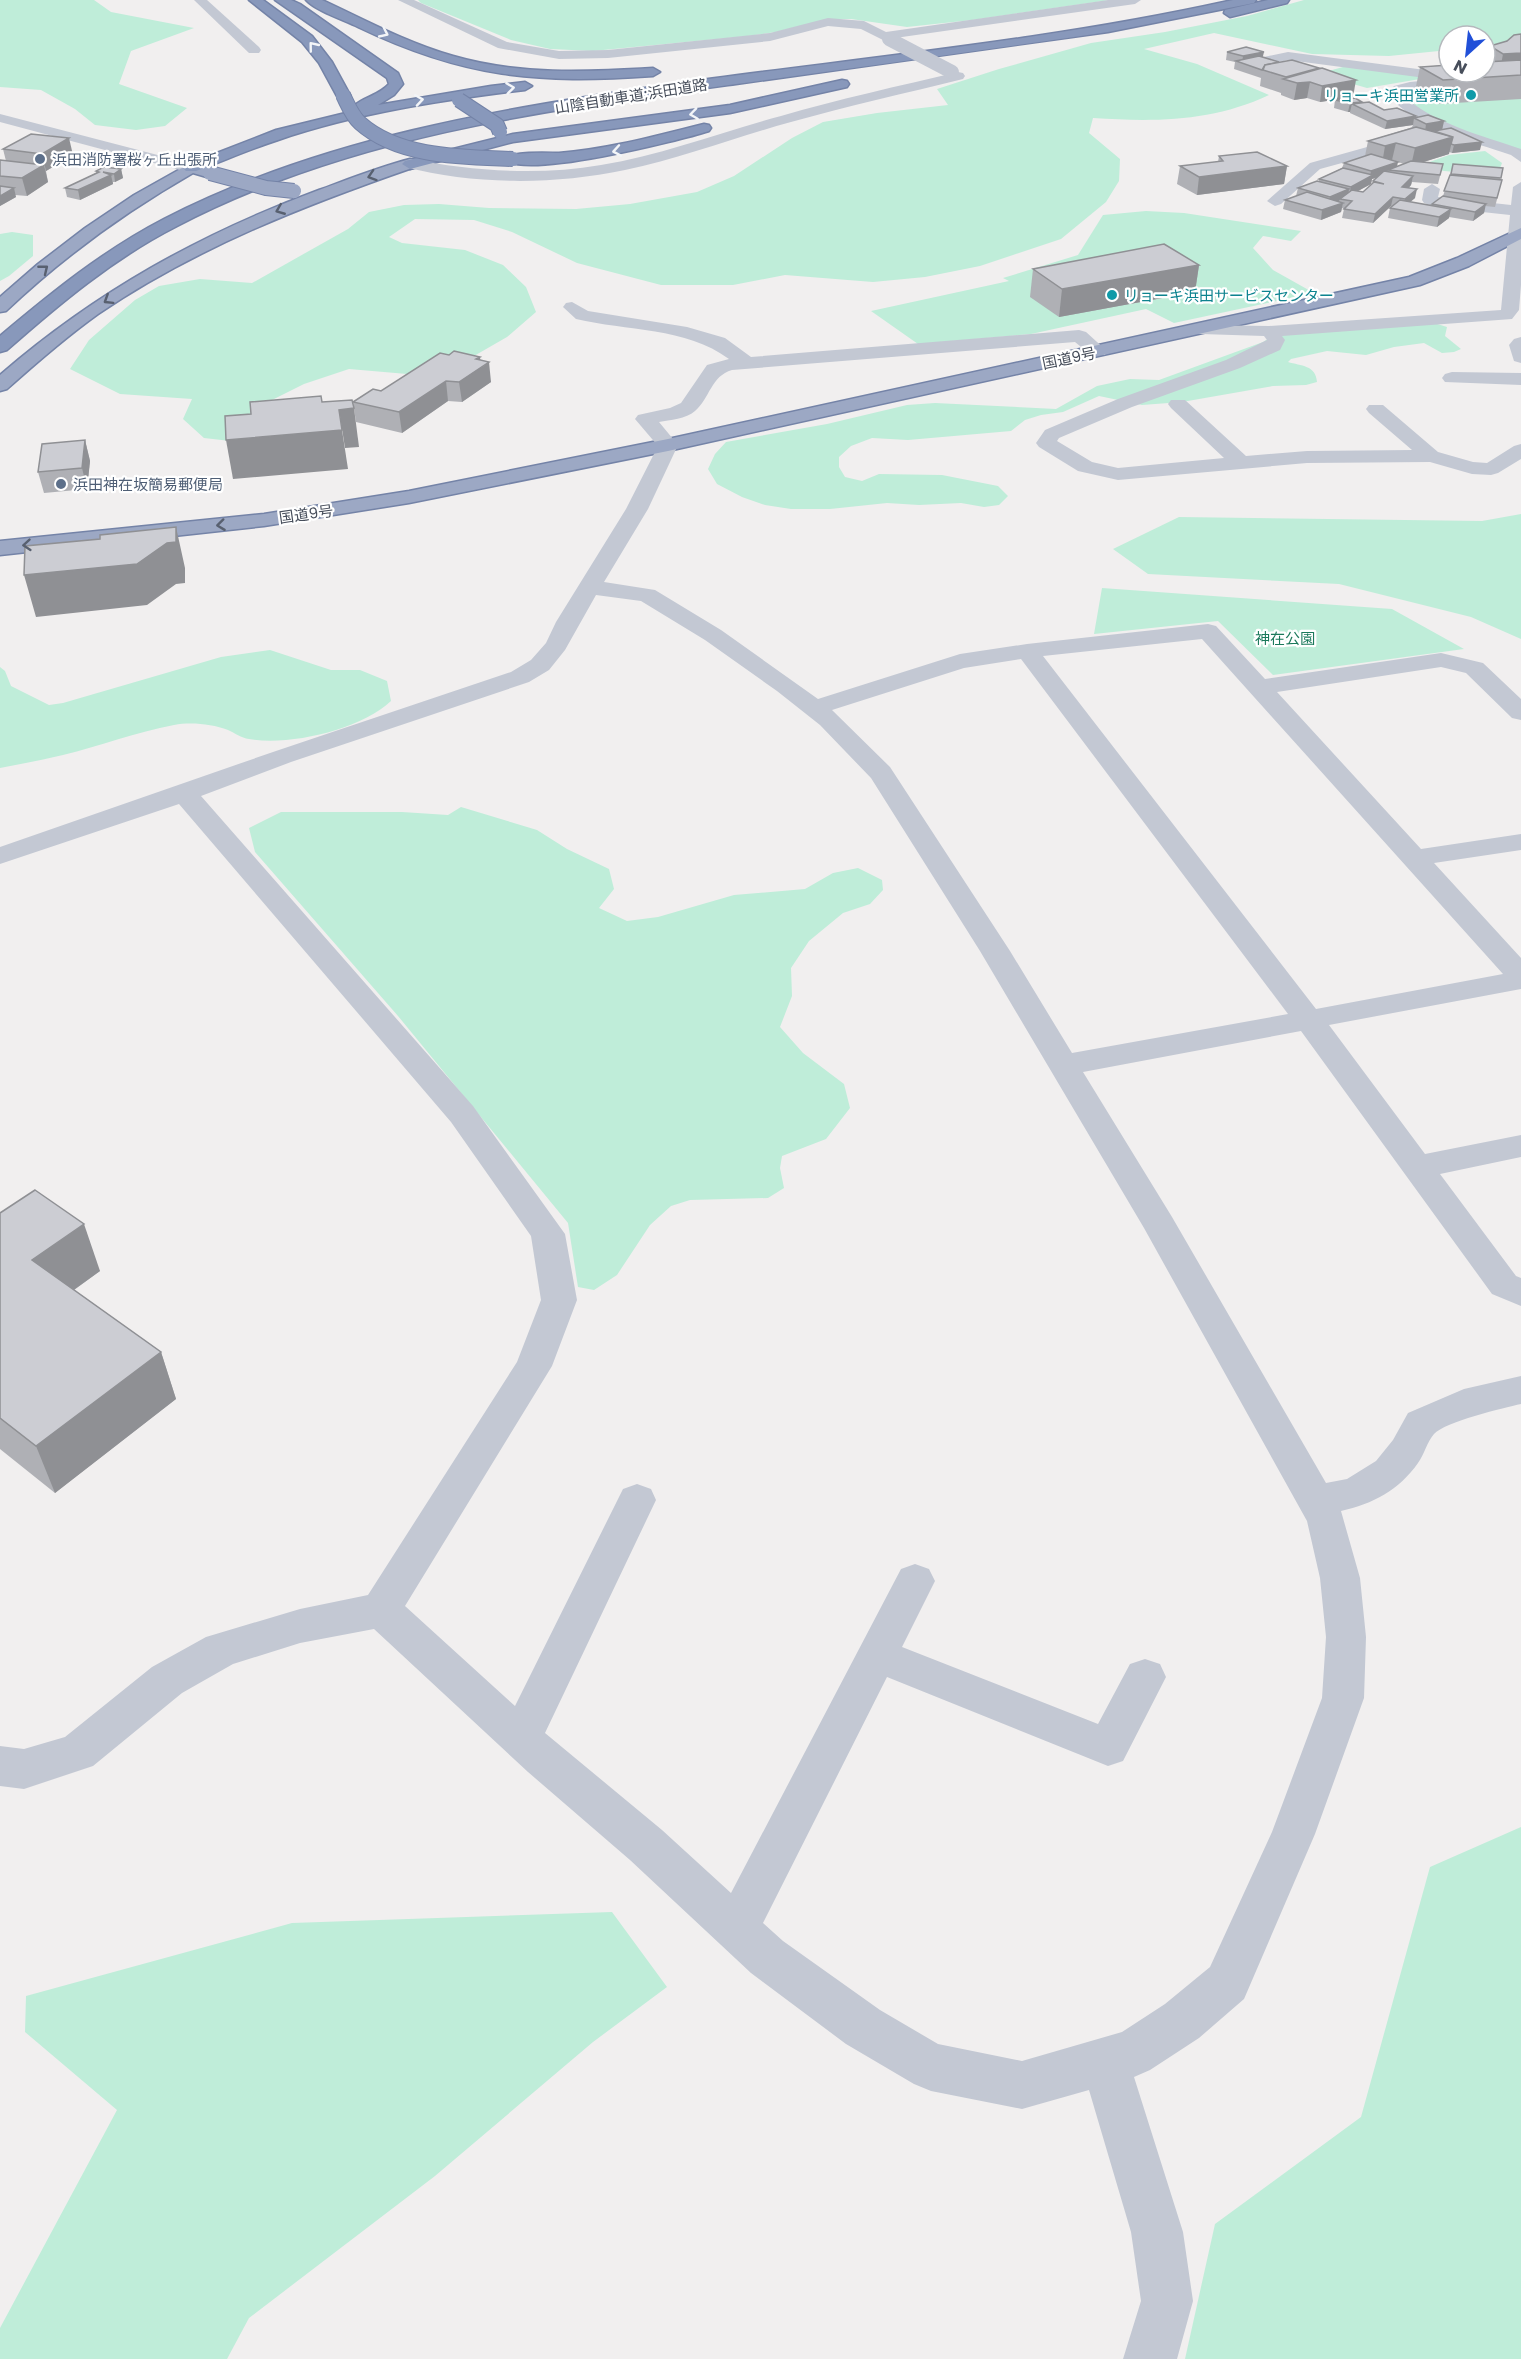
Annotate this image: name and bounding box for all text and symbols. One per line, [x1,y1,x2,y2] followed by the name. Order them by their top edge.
[1437,24,1497,84] north arrow
[378,26,389,38] one-way arrow
[309,42,320,53] one-way arrow
[1450,54,1471,80] text: N
[553,74,709,118] street label: 山陰自動車道;浜田道路
[505,82,514,95] one-way arrow
[1324,85,1459,106] place label: リョーキ浜田営業所
[1464,88,1478,102] marker: リョーキ浜田営業所
[414,95,423,107] one-way arrow
[690,107,699,119] one-way arrow
[612,144,622,157] one-way arrow
[52,149,217,170] place label: 浜田消防署桜ヶ丘出張所
[33,152,47,166] marker: 浜田消防署桜ヶ丘出張所
[367,169,378,181] one-way arrow
[275,203,286,215] one-way arrow
[37,265,48,276] one-way arrow
[1124,285,1334,306] place label: リョーキ浜田サービスセンター
[1105,288,1119,302] marker: リョーキ浜田サービスセンター
[103,292,114,303] one-way arrow
[1040,342,1098,374] street label: 国道9号
[73,474,223,495] place label: 浜田神在坂簡易郵便局
[54,477,68,491] marker: 浜田神在坂簡易郵便局
[278,500,334,528] street label: 国道9号
[216,518,226,531] one-way arrow
[23,538,32,551] one-way arrow
[1255,628,1315,649] park label: 神在公園

